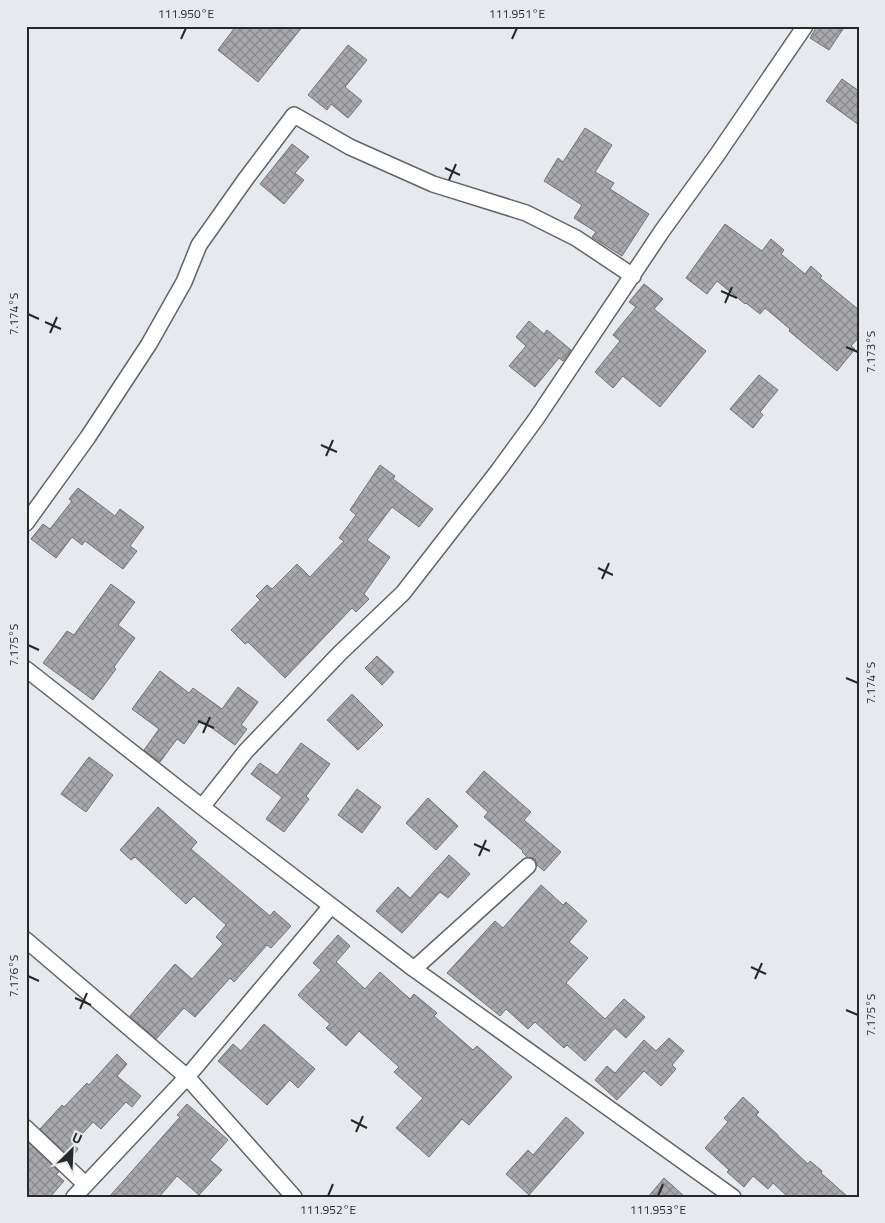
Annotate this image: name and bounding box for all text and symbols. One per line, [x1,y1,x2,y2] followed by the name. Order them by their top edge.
[158,4,214,23] text: 111.950°E
[489,4,545,23] text: 111.951°E
[4,293,23,335] text: 7.174°S
[861,331,880,373] text: 7.173°S
[4,624,23,666] text: 7.175°S
[861,662,880,704] text: 7.174°S
[4,955,23,997] text: 7.176°S
[861,994,880,1036] text: 7.175°S
[48,1126,98,1176] north arrow
[69,1126,86,1149] text: U
[300,1200,356,1219] text: 111.952°E
[630,1200,686,1219] text: 111.953°E

